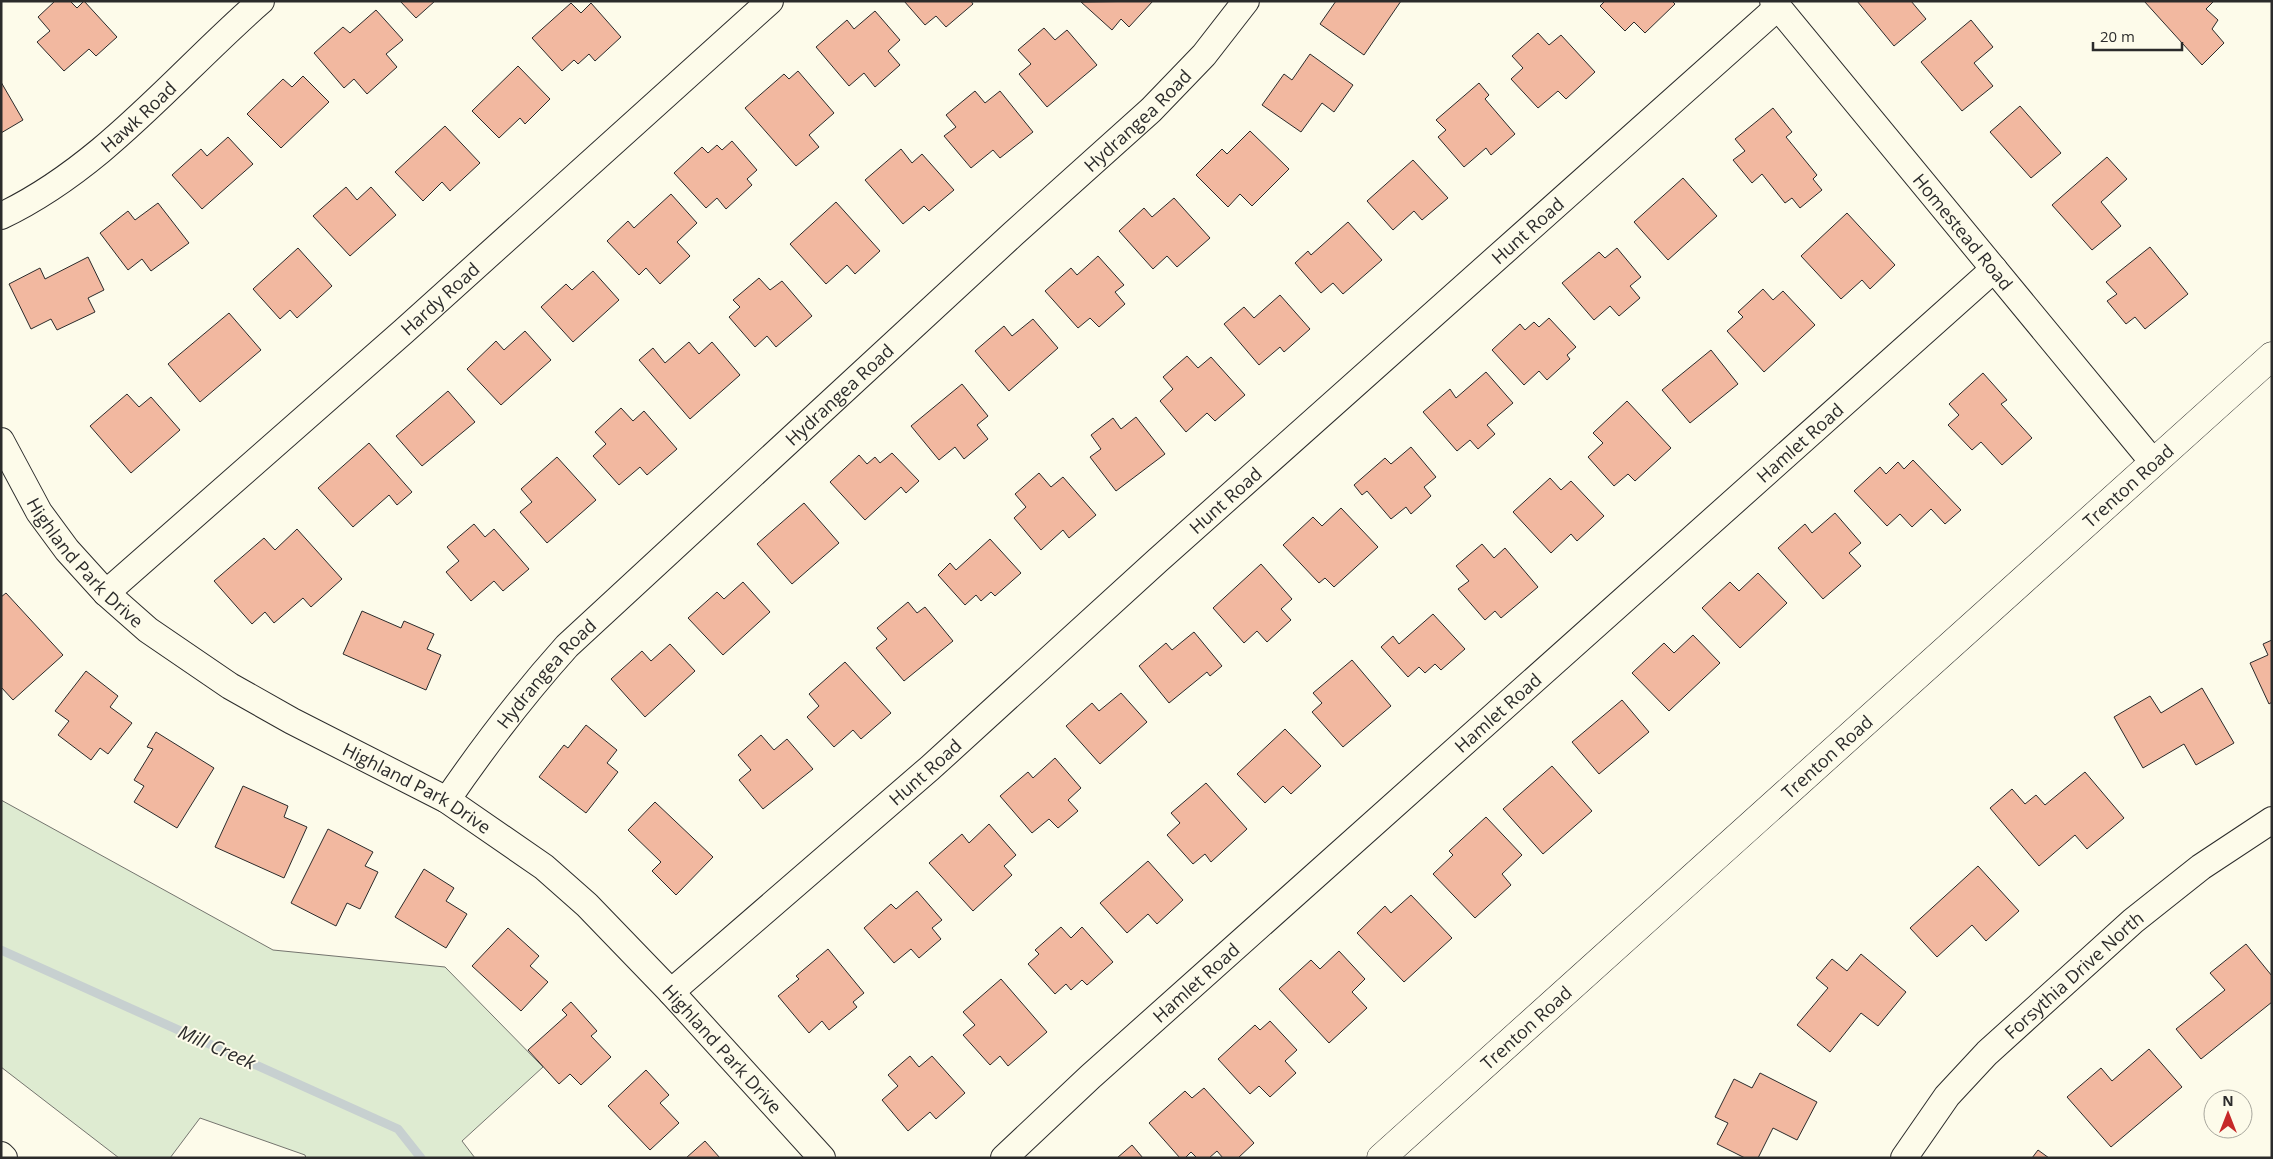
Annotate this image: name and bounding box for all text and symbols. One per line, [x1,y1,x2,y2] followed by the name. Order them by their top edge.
[2093,20,2182,52] scale bar
[2100,26,2135,46] text: 20 m
[1078,64,1196,177] street label: Hydrangea Road
[95,76,181,158] street label: Hawk Road
[1908,168,2018,295] street label: Homestead Road
[1486,192,1569,269] street label: Hunt Road
[395,257,484,341] street label: Hardy Road
[780,338,899,451] street label: Hydrangea Road
[1751,398,1848,488] street label: Hamlet Road
[2077,438,2179,533] street label: Trenton Road
[1184,461,1267,539] street label: Hunt Road
[21,493,149,633] street label: Highland Park Drive
[491,613,601,733] street label: Hydrangea Road
[1449,667,1546,758] street label: Hamlet Road
[1776,709,1877,804] street label: Trenton Road
[883,733,966,811] street label: Hunt Road
[339,737,496,839] street label: Highland Park Drive
[1999,905,2148,1044] street label: Forsythia Drive North
[1147,937,1244,1028] street label: Hamlet Road
[658,979,787,1118] street label: Highland Park Drive
[1475,980,1576,1075] street label: Trenton Road
[174,1018,260,1076] water label: Mill Creek
[2203,1089,2253,1139] north arrow
[2222,1091,2234,1110] text: N

